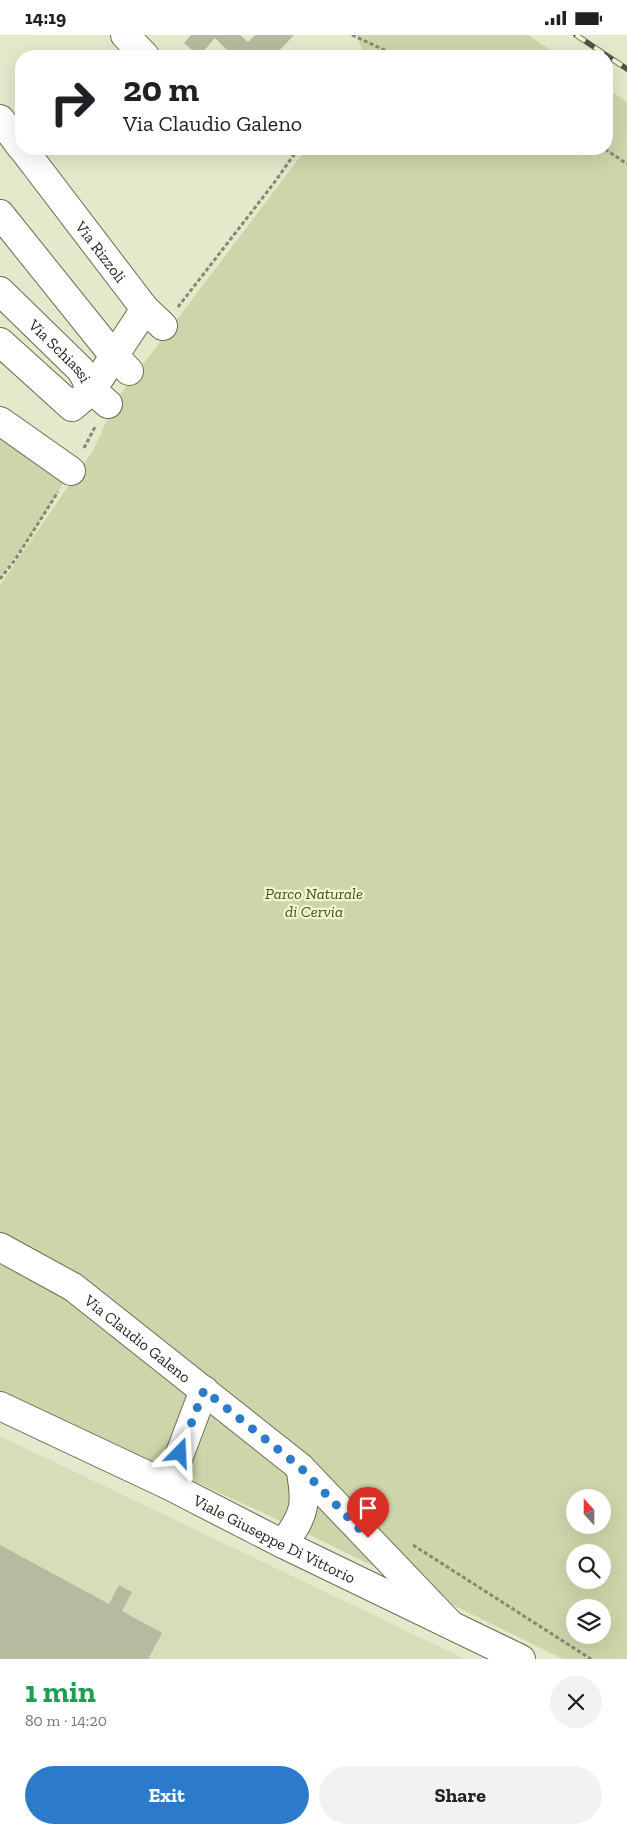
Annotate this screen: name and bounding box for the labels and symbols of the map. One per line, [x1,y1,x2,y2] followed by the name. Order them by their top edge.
[71,216,131,286] street label: Via Rizzoli
[24,314,96,386] street label: Via Schiassi
[265,884,363,921] park label: Parco Naturale di Cervia
[80,1290,195,1386] street label: Via Claudio Galeno
[153,1426,205,1478] position arrow
[347,1487,389,1538] pin
[566,1489,611,1534] north arrow
[190,1490,359,1587] street label: Viale Giuseppe Di Vittorio

